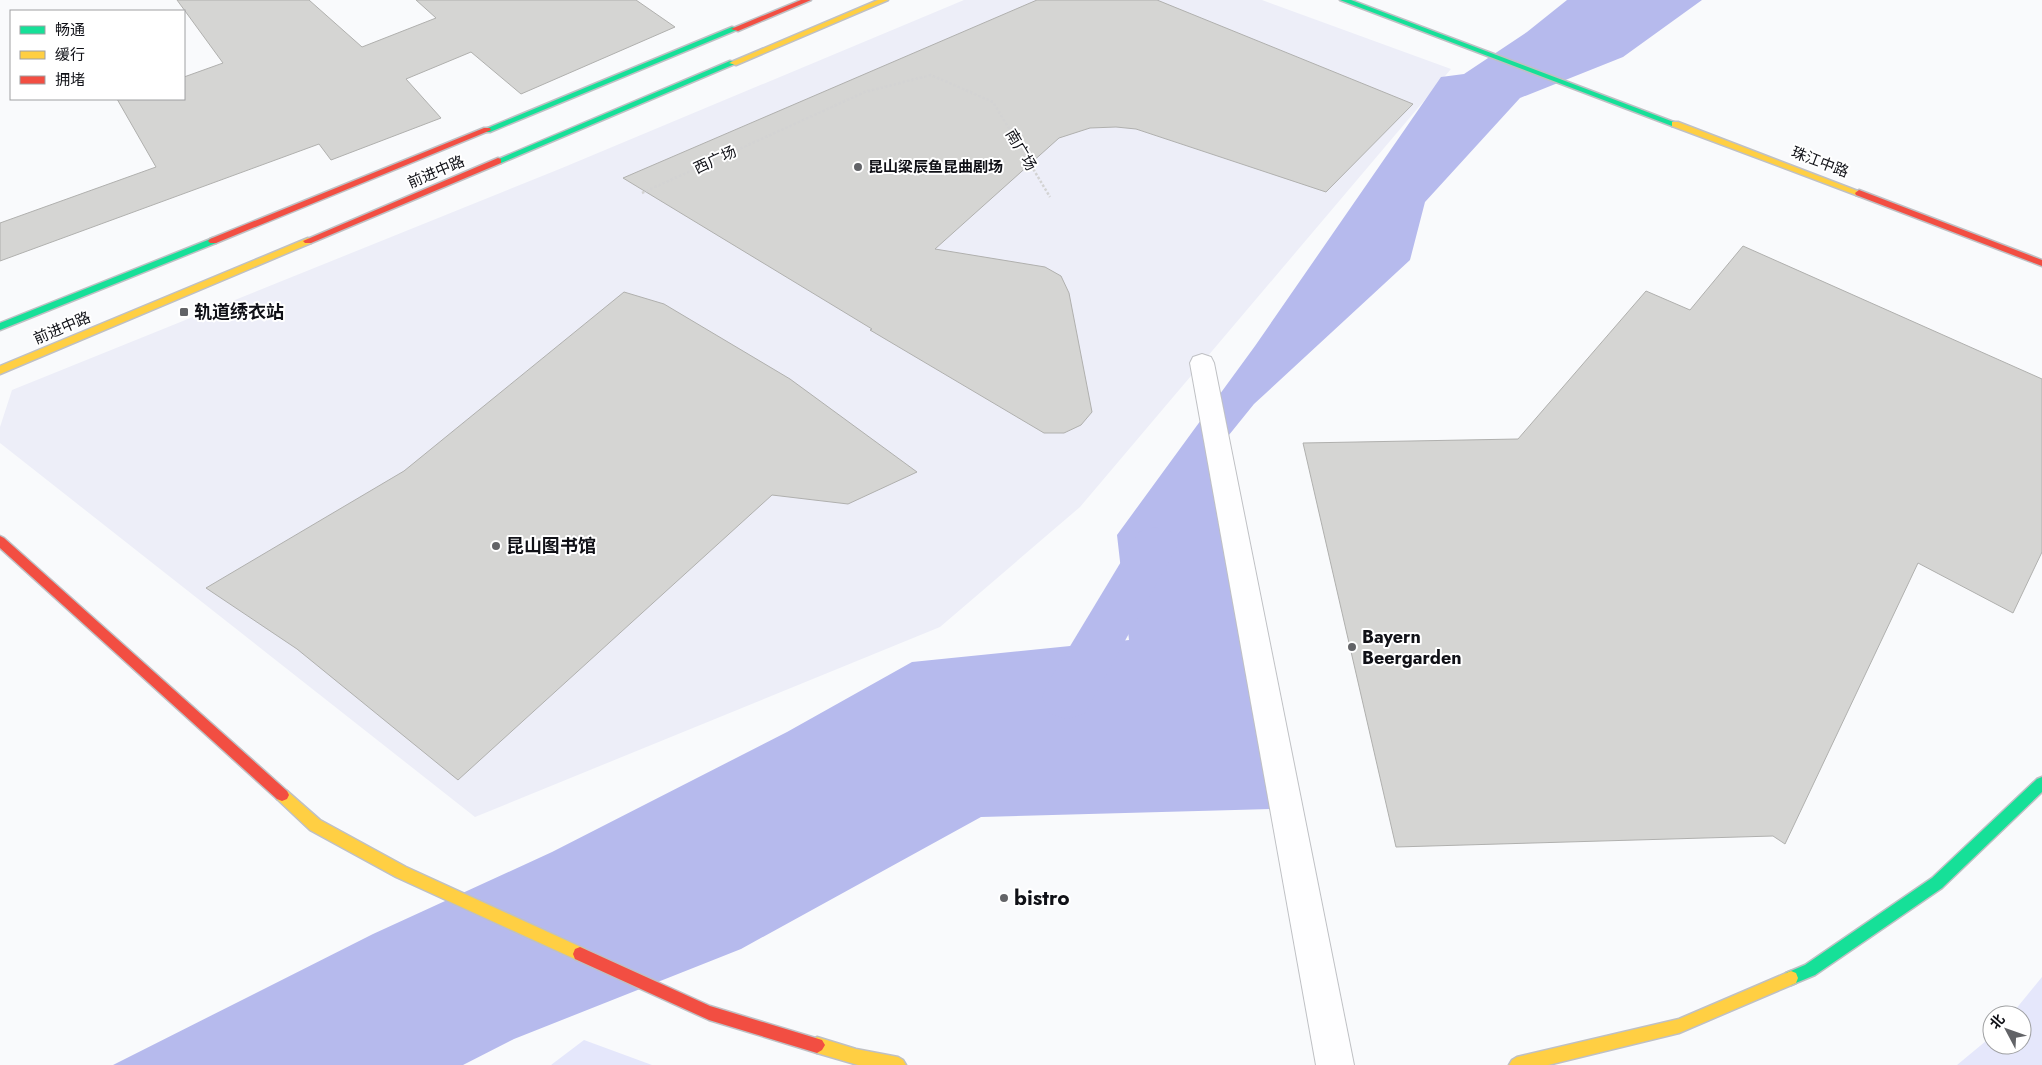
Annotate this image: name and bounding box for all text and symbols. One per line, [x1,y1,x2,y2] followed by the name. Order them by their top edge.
[10,10,185,100] legend
[55,19,85,41] text: 畅通
[55,44,85,66] text: 缓行
[55,69,85,91] text: 拥堵
[1000,125,1042,175] street label: 南广场
[690,141,740,179] street label: 西广场
[1788,141,1852,183] street label: 珠江中路
[404,150,468,194] street label: 前进中路
[868,156,1003,178] place label: 昆山梁辰鱼昆曲剧场
[852,161,864,173] marker: 昆山梁辰鱼昆曲剧场
[194,299,284,325] place label: 轨道绣衣站
[30,306,94,350] street label: 前进中路
[178,306,190,318] marker: 轨道绣衣站
[506,533,596,559] place label: 昆山图书馆
[490,540,502,552] marker: 昆山图书馆
[1362,624,1462,671] place label: Bayern Beergarden
[1346,641,1358,653] marker: Bayern Beergarden
[1014,883,1070,913] place label: bistro
[998,892,1010,904] marker: bistro
[1982,1005,2032,1055] north arrow
[1985,1010,2009,1033] text: 北

